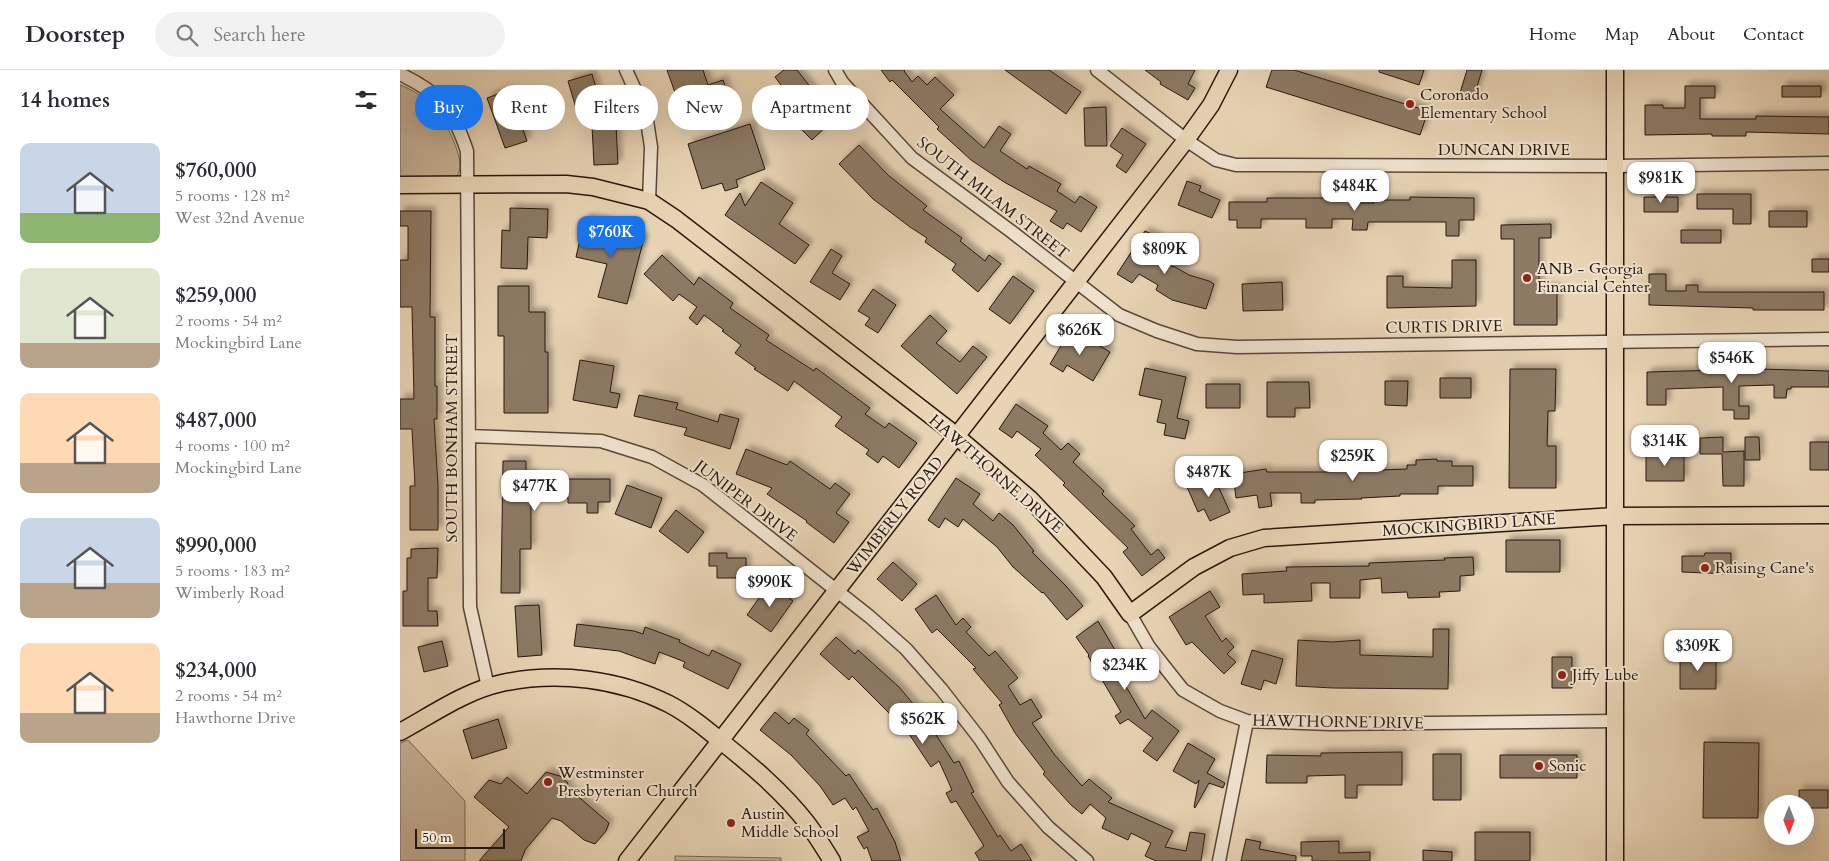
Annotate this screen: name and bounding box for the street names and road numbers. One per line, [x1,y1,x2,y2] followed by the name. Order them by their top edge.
[912,132,1074,265] street label: SOUTH MILAM STREET
[1438,139,1570,161] street label: DUNCAN DRIVE
[1385,315,1503,339] street label: CURTIS DRIVE
[441,333,463,543] street label: SOUTH BONHAM STREET
[924,409,1068,539] street label: HAWTHORNE DRIVE
[841,452,948,581] street label: WIMBERLY ROAD
[688,454,802,547] street label: JUNIPER DRIVE
[1381,508,1557,542] street label: MOCKINGBIRD LANE
[1252,710,1424,734] street label: HAWTHORNE DRIVE

